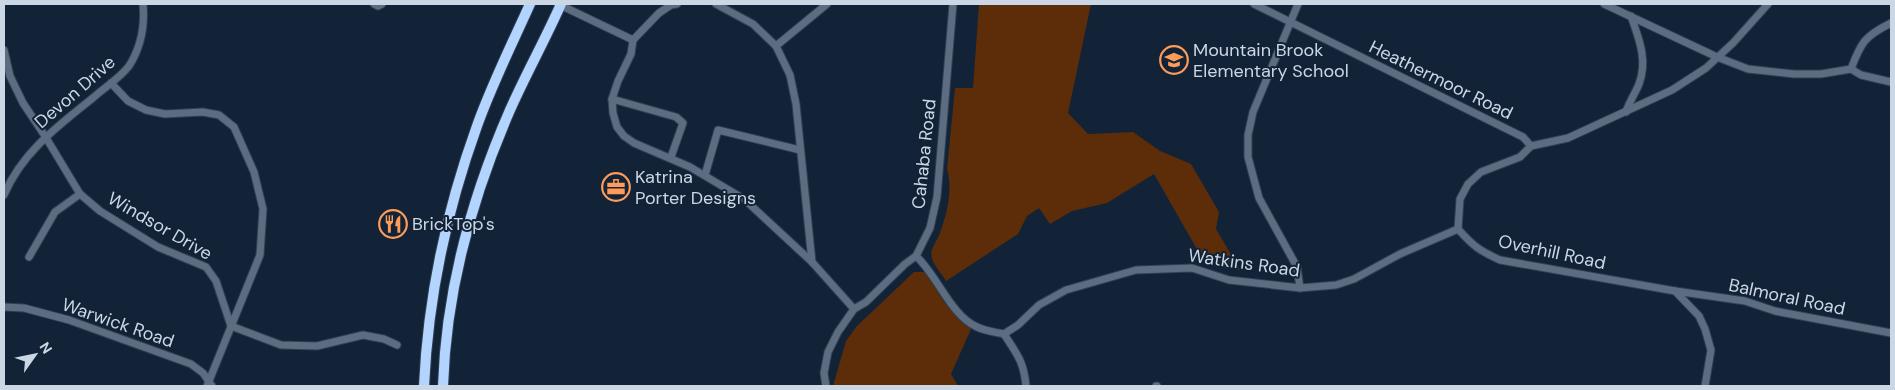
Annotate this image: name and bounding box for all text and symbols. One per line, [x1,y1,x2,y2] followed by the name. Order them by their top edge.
[1365,35,1517,125] street label: Heathermoor Road
[1193,38,1349,83] place label: Mountain Brook Elementary School
[1159,45,1189,75] school or university icon: Mountain Brook Elementary School
[30,50,120,134] street label: Devon Drive
[906,98,942,210] street label: Cahaba Road
[635,165,756,210] place label: Katrina Porter Designs
[601,172,631,202] office icon: Katrina Porter Designs
[103,186,217,266] street label: Windsor Drive
[378,209,408,239] restaurant icon: BrickTop's
[412,212,495,236] place label: BrickTop's
[1496,229,1608,275] street label: Overhill Road
[1187,243,1301,283] street label: Watkins Road
[1727,273,1847,321] street label: Balmoral Road
[59,293,177,353] street label: Warwick Road
[10,330,60,380] north arrow
[36,339,56,357] text: N

